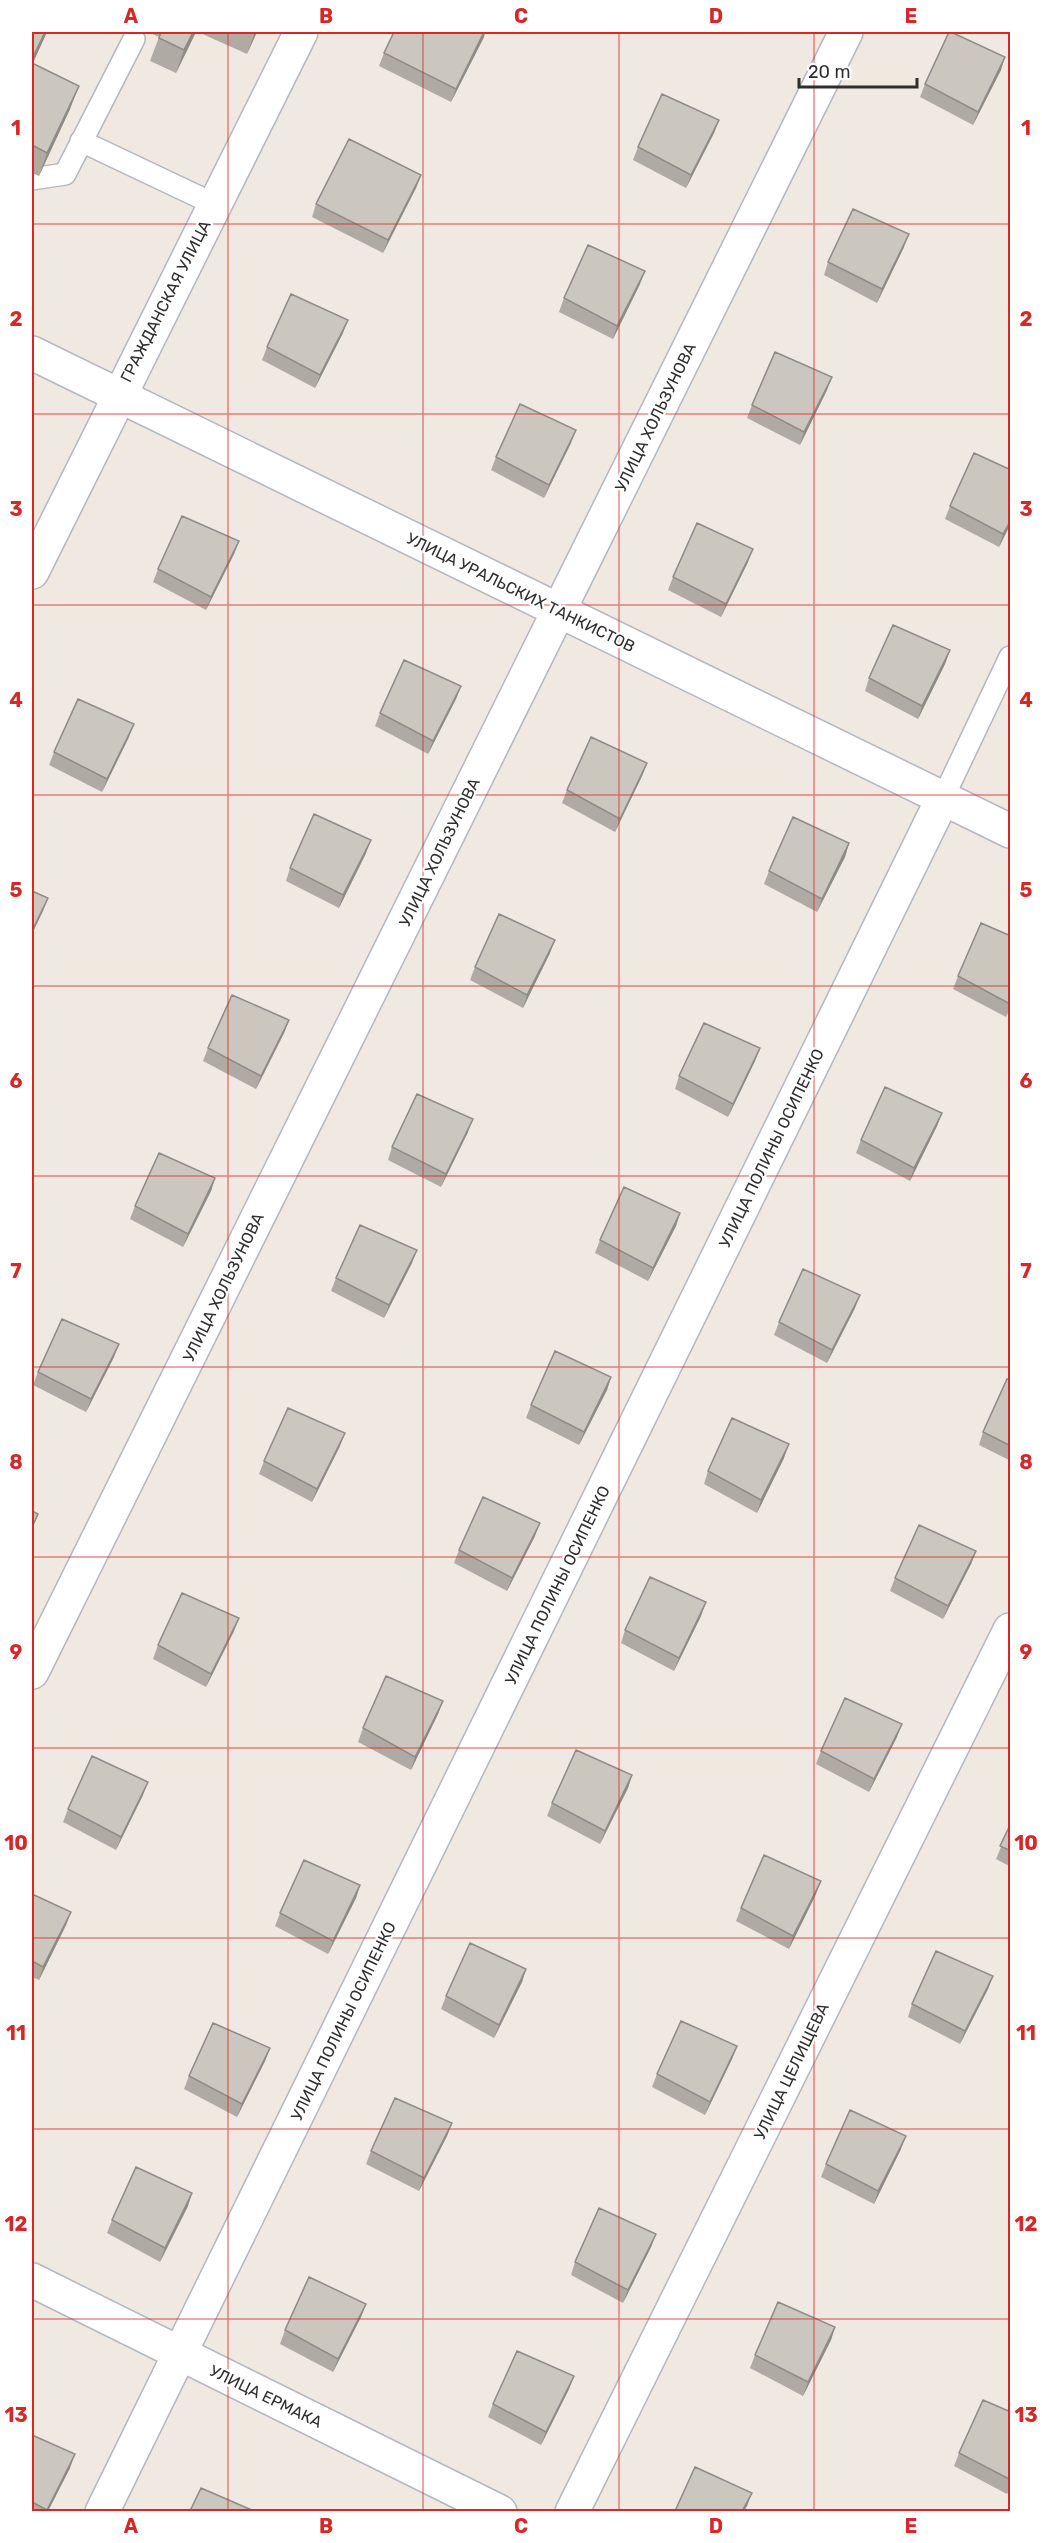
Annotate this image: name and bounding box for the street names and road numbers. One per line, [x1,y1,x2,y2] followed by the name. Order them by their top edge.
[116,217,215,385] street label: ГРАЖДАНСКАЯ УЛИЦА
[611,339,700,495] street label: УЛИЦА ХОЛЬЗУНОВА
[404,529,638,656] street label: УЛИЦА УРАЛЬСКИХ ТАНКИСТОВ
[395,774,484,930] street label: УЛИЦА ХОЛЬЗУНОВА
[715,1046,828,1251] street label: УЛИЦА ПОЛИНЫ ОСИПЕНКО
[179,1209,268,1365] street label: УЛИЦА ХОЛЬЗУНОВА
[501,1483,614,1688] street label: УЛИЦА ПОЛИНЫ ОСИПЕНКО
[287,1919,400,2124] street label: УЛИЦА ПОЛИНЫ ОСИПЕНКО
[750,1999,833,2143] street label: УЛИЦА ЦЕЛИЩЕВА
[206,2361,325,2432] street label: УЛИЦА ЕРМАКА

